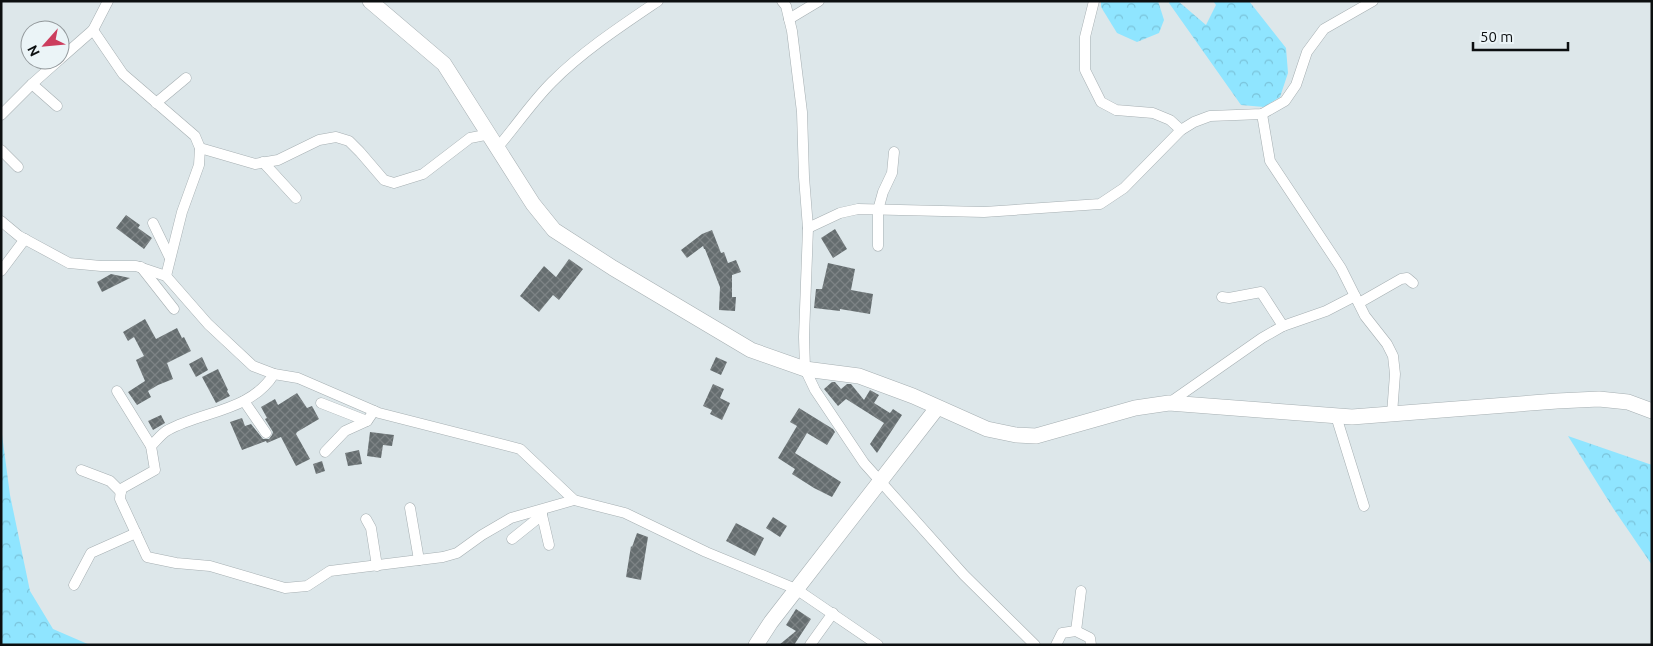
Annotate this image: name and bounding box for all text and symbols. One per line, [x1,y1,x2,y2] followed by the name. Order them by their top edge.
[20,20,70,70] north arrow
[1473,20,1568,52] scale bar
[1480,28,1513,45] text: 50 m
[24,43,43,59] text: N

